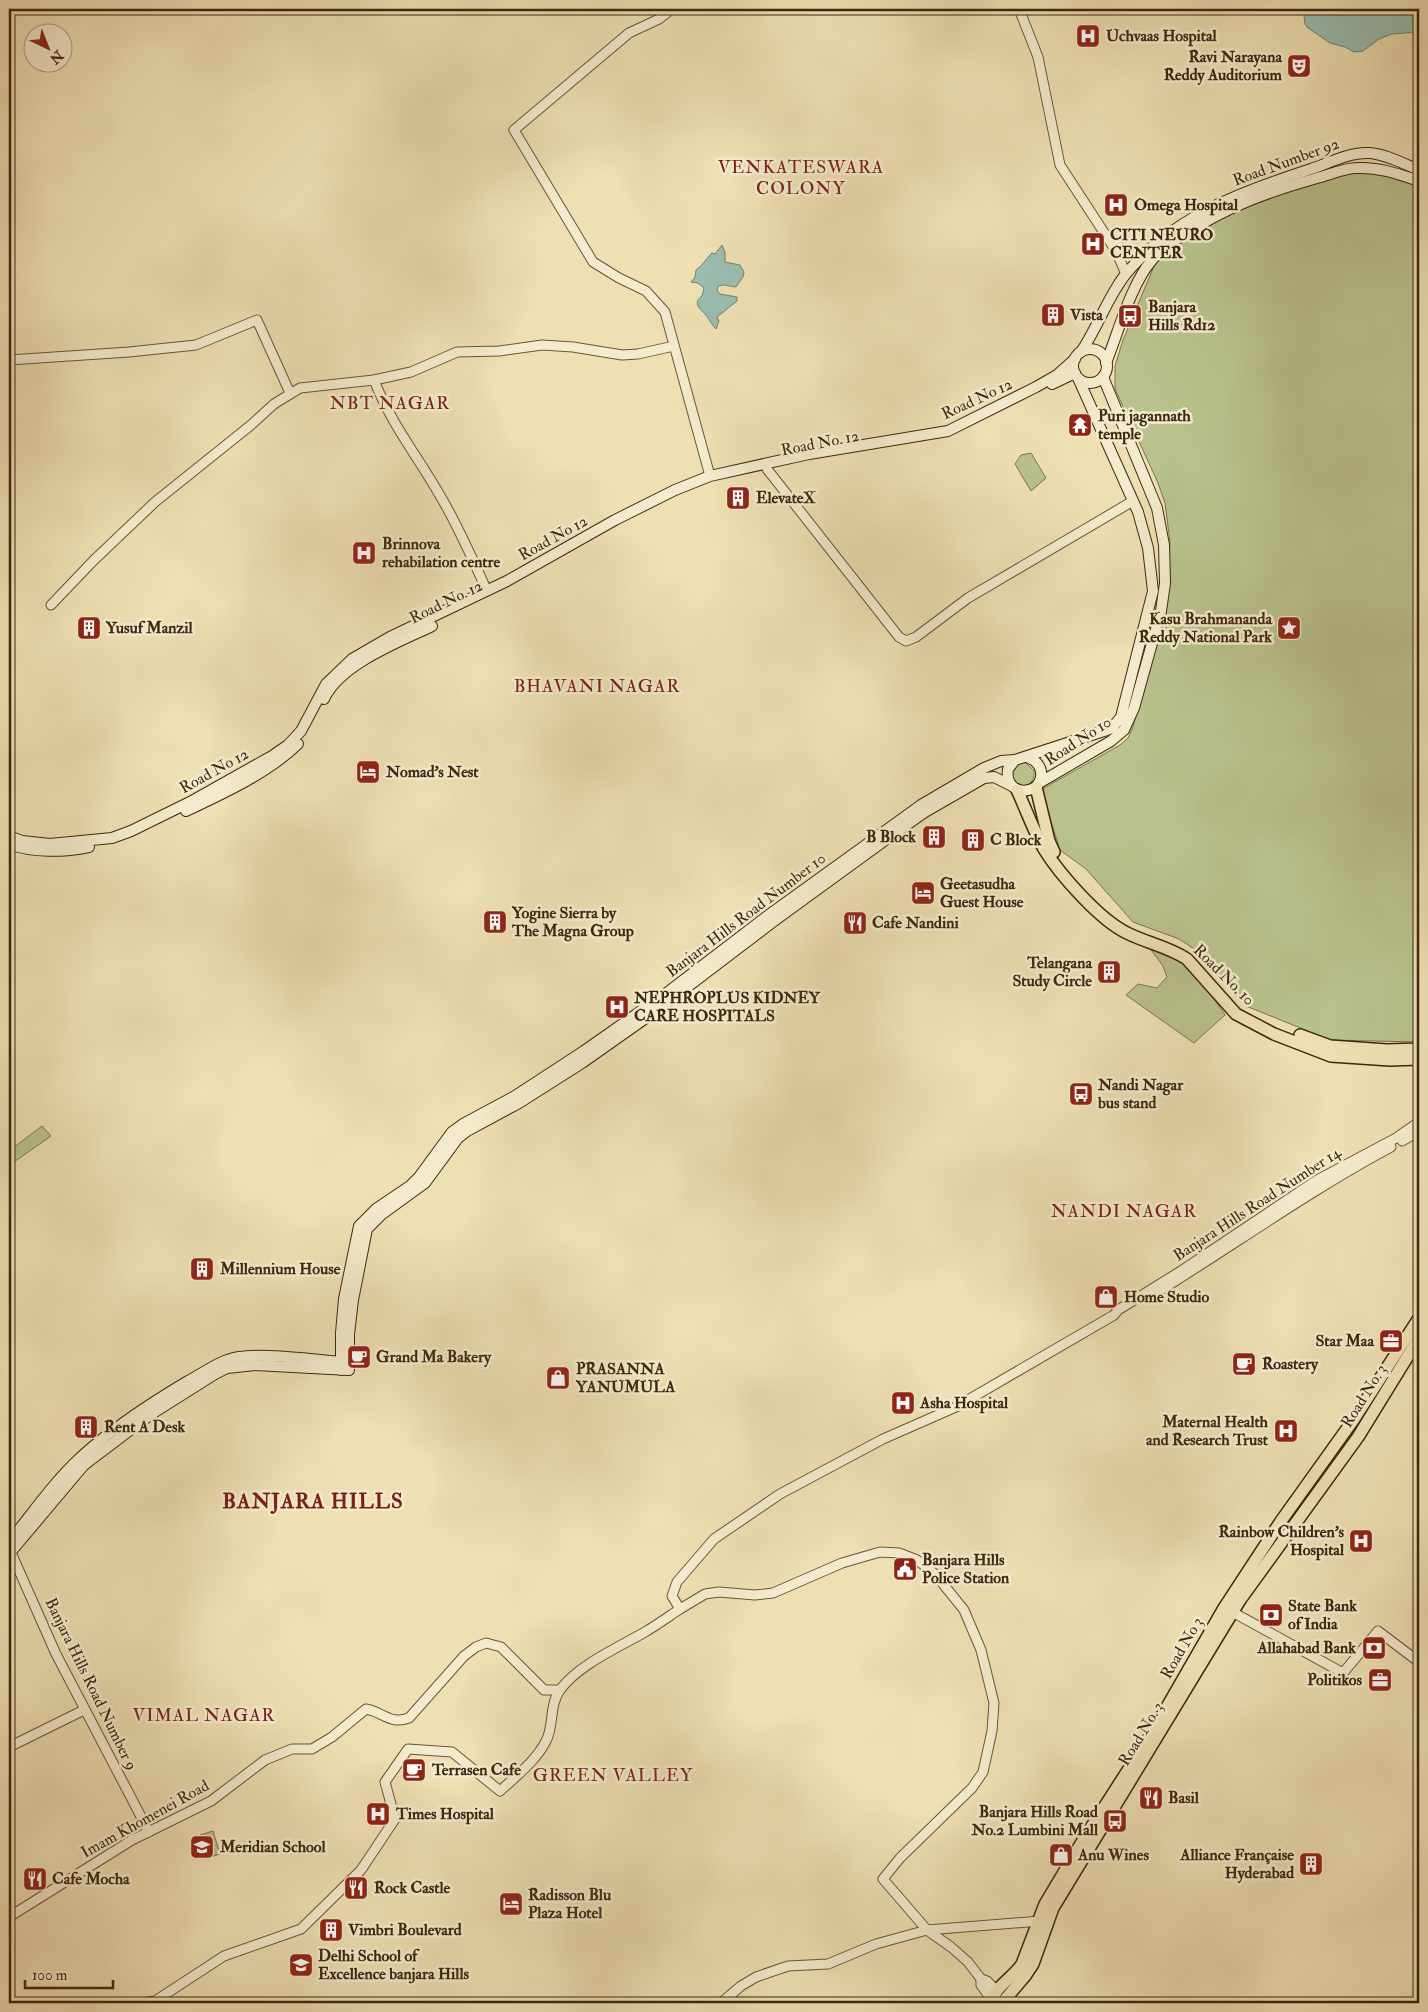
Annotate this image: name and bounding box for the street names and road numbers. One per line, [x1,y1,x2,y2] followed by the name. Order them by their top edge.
[1230,134,1342,190] street label: Road Number 92
[938,374,1016,424] street label: Road No 12
[779,426,861,460] street label: Road No. 12
[515,511,591,565] street label: Road No 12
[406,576,486,628] street label: Road No. 12
[1041,712,1115,770] street label: Road No 10
[176,744,252,798] street label: Road No 12
[662,848,830,982] street label: Banjara Hills Road Number 10
[1189,940,1259,1010] street label: Road No. 10
[1170,1142,1346,1266] street label: Banjara Hills Road Number 14
[1337,1361,1391,1431] street label: Road No. 3
[41,1595,141,1773] street label: Banjara Hills Road Number 9
[1156,1614,1208,1682] street label: Road No 3
[1114,1698,1168,1770] street label: Road No. 3
[77,1775,213,1863] street label: Imam Khomenei Road

